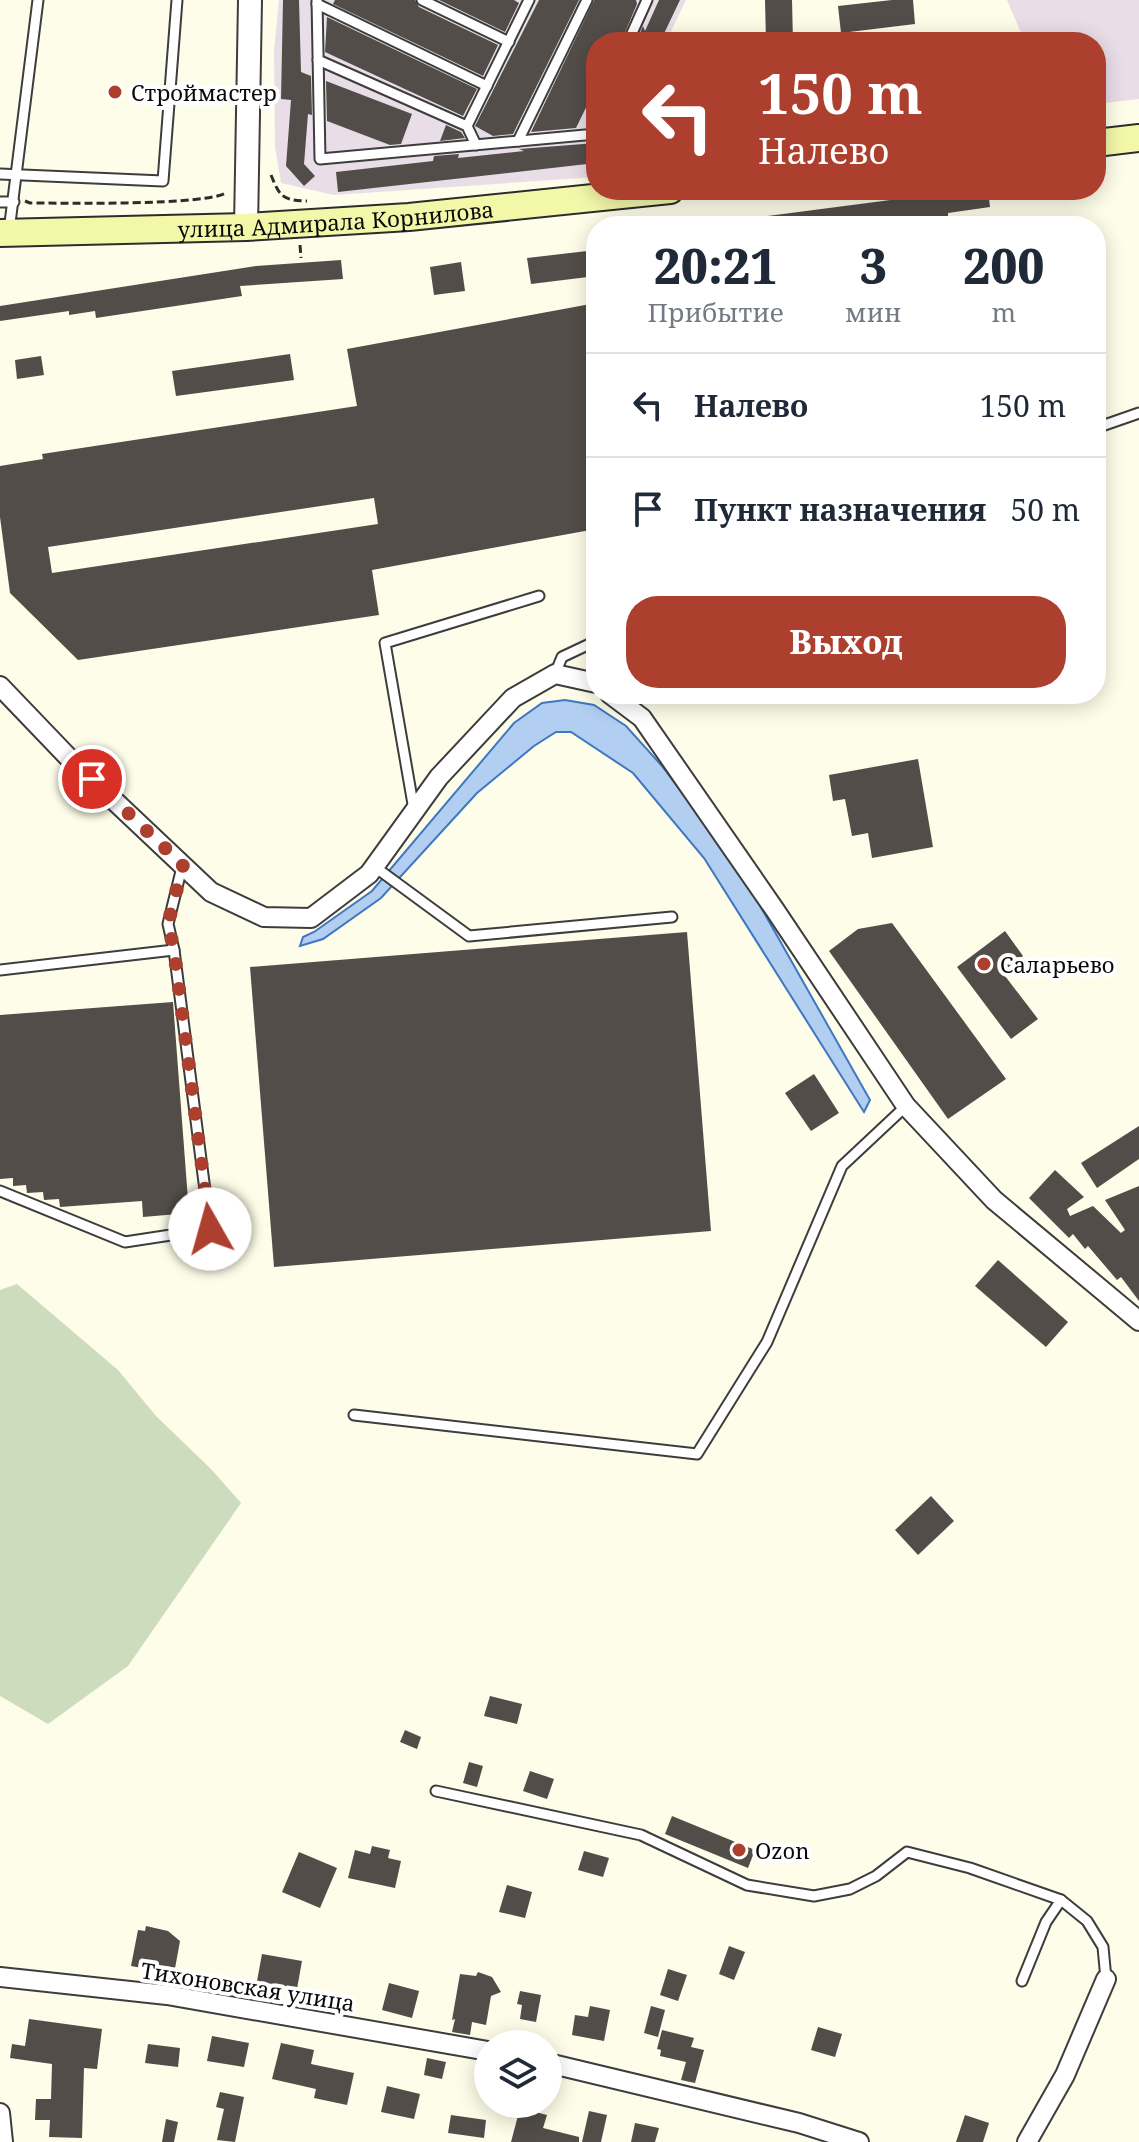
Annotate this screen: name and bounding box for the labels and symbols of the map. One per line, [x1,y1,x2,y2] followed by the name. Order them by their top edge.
[131,77,277,107] place label: Строймастер
[106,83,124,101] marker: Строймастер
[177,193,495,244] street label: улица Адмирала Корнилова
[58,745,126,813] pin
[1000,949,1115,979] place label: Саларьево
[975,955,993,973] marker: Саларьево
[168,1187,252,1271] position arrow
[755,1835,809,1865] place label: Ozon
[730,1841,748,1859] marker: Ozon
[139,1954,357,2018] street label: Тихоновская улица

